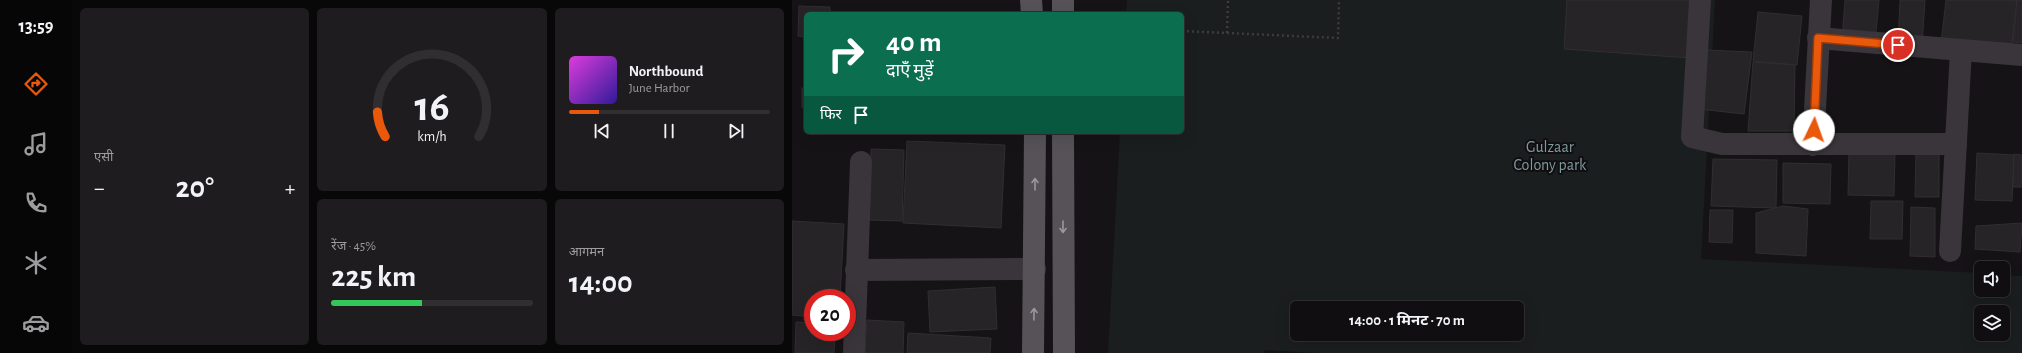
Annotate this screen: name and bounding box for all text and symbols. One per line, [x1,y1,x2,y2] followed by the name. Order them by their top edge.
[19,18,53,36] text: 13:59
[820,28,872,80] icon: right
[1881,28,1915,62] pin
[886,29,942,57] text: 40 m
[1887,34,1909,56] icon: arrive
[886,62,934,80] text: दाएँ मुड़ें
[629,64,703,79] text: Northbound
[22,70,50,98] icon: directions
[629,82,690,95] text: June Harbor
[414,87,450,128] text: 16
[850,104,872,126] icon: arrive
[820,107,842,122] text: फिर
[1793,109,1835,151] position arrow
[591,120,613,142] icon: previous
[658,120,680,142] icon: pause
[725,120,747,142] icon: next
[22,130,50,158] icon: music
[417,130,447,144] text: km/h
[1514,139,1587,174] park label: Gulzaar Colony park
[94,151,113,164] text: एसी
[175,173,214,203] text: 20°
[94,177,105,199] text: −
[285,177,295,199] text: +
[1031,178,1039,191] one-way arrow
[22,189,50,217] icon: phone
[1059,220,1067,233] one-way arrow
[331,240,376,253] text: रेंज · 45%
[569,246,604,259] text: आगमन
[22,249,50,277] icon: climate
[1974,261,2010,341] map controls
[1974,261,2010,297] button: sound
[331,262,416,292] text: 225 km
[569,268,633,298] text: 14:00
[804,289,856,341] speed limit sign: 20
[1974,305,2010,341] button: layers
[1030,308,1038,321] one-way arrow
[22,309,50,337] icon: car
[1349,313,1465,328] text: 14:00 · 1 मिनट · 70 m

